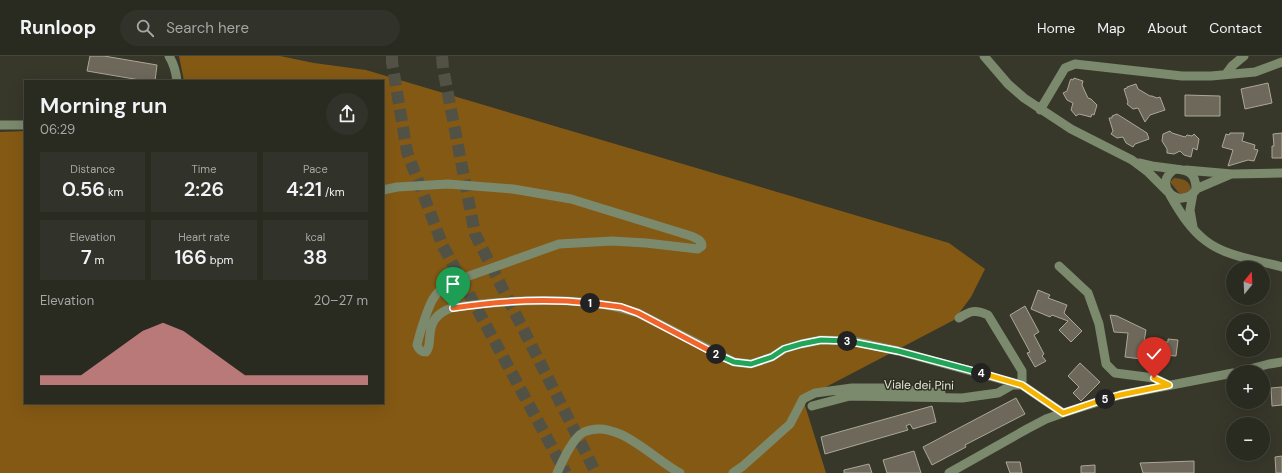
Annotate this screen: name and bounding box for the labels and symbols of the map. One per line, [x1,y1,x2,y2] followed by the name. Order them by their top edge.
[1226,261,1270,305] north arrow
[436,267,470,308] pin
[580,293,600,313] pin: 1
[837,331,857,351] pin: 3
[1137,337,1171,378] pin
[706,344,726,364] pin: 2
[971,363,991,383] pin: 4
[884,376,954,394] street label: Viale dei Pini
[1095,389,1115,409] pin: 5

